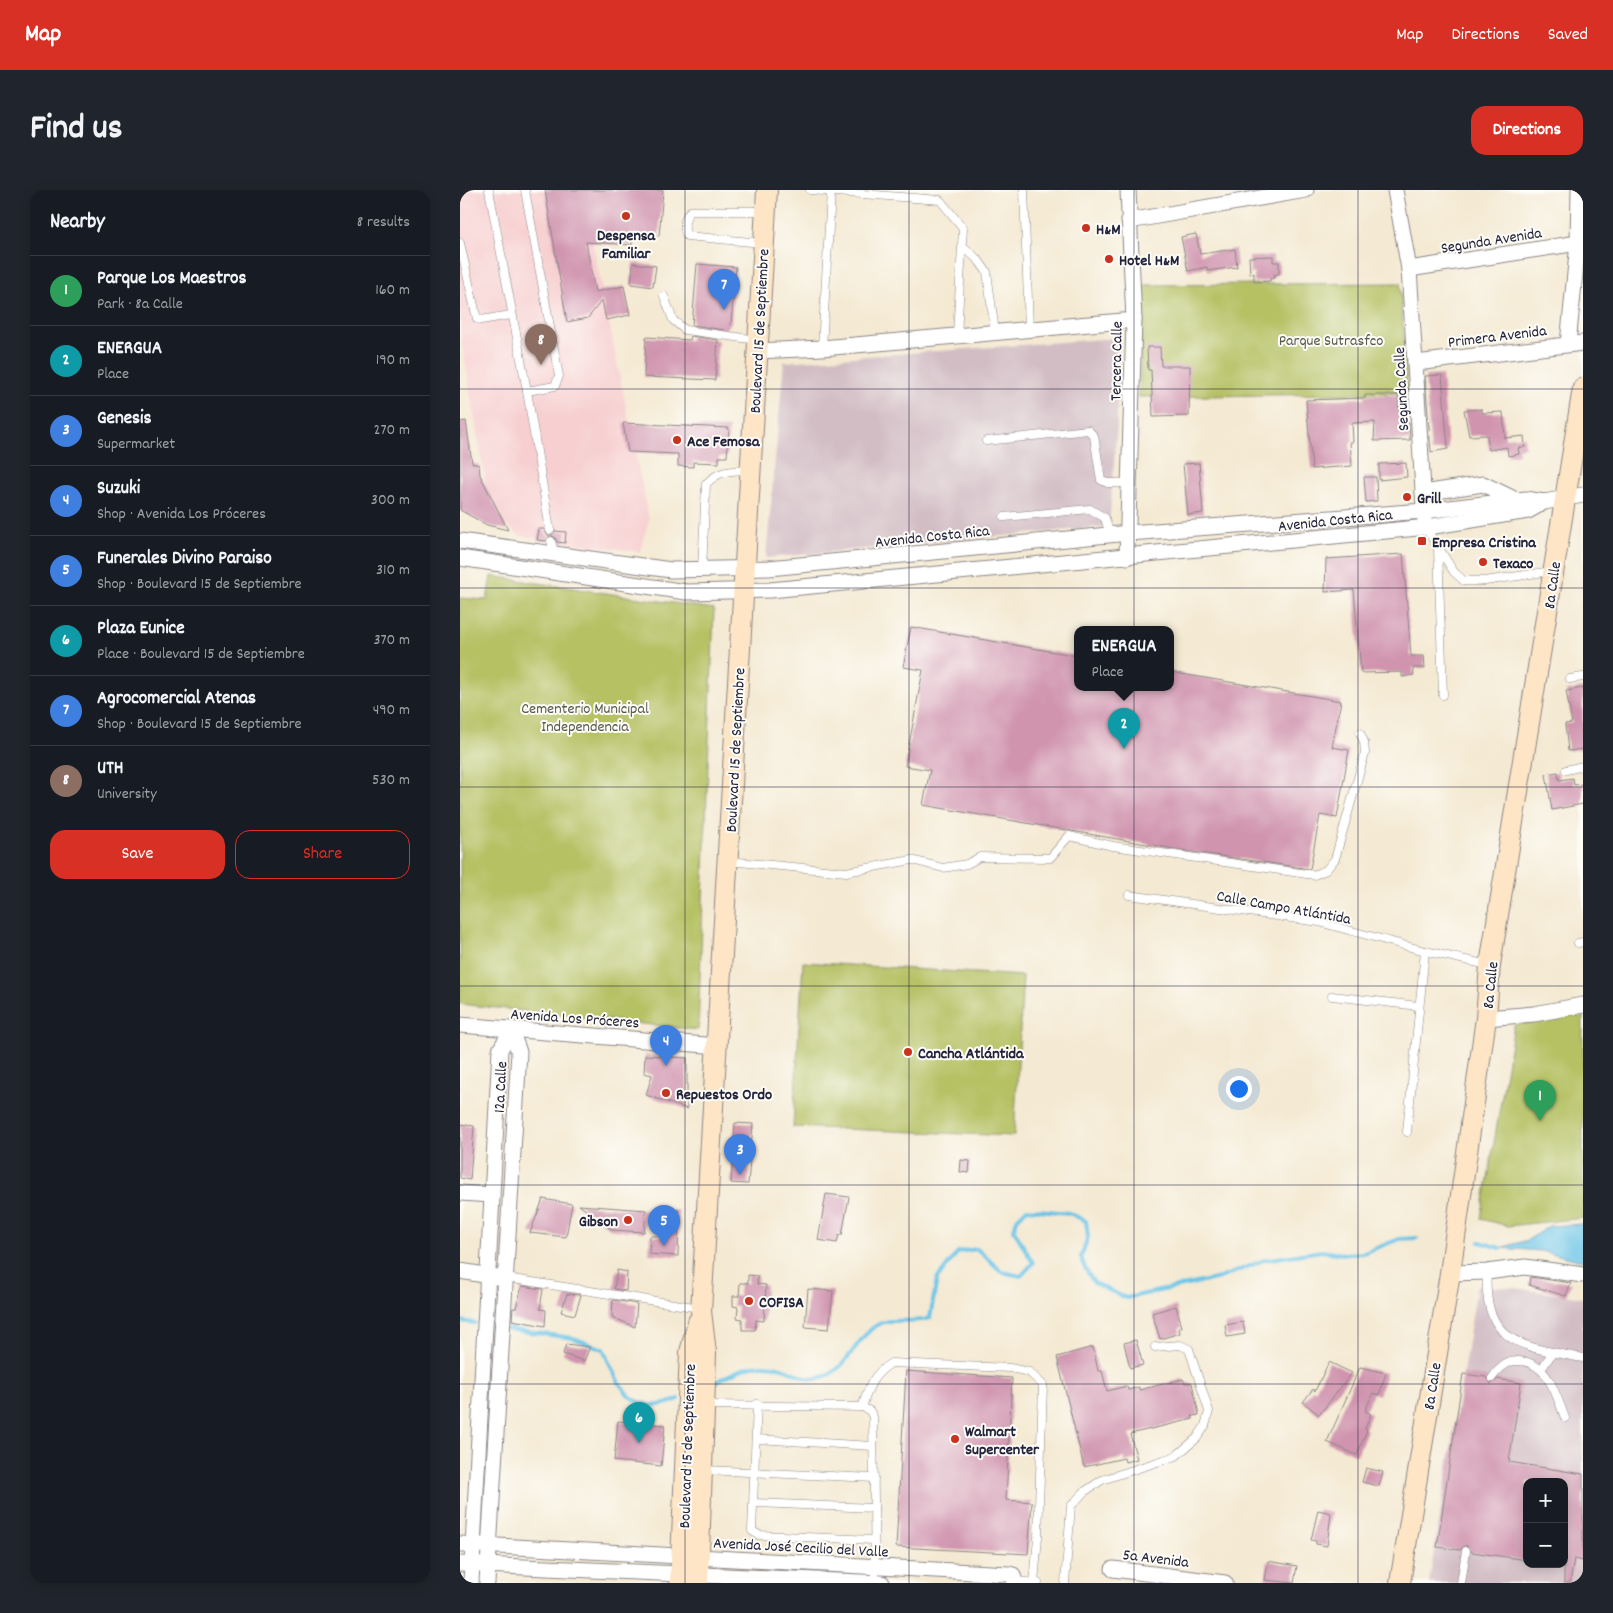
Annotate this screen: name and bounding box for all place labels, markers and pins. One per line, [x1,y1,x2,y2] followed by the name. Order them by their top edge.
[620,210,632,222] marker: Despensa Familiar
[1096,219,1121,242] place label: H&M
[1080,222,1092,234] marker: H&M
[597,225,657,266] place label: Despensa Familiar
[1119,250,1179,273] place label: Hotel H&M
[1103,253,1115,265] marker: Hotel H&M
[708,269,740,310] pin: 7
[525,324,557,365] pin: 8
[687,431,761,454] place label: Ace Femosa
[671,434,683,446] marker: Ace Femosa
[1417,488,1442,511] place label: Grill
[1401,491,1413,503] marker: Grill
[1432,532,1537,555] place label: Empresa Cristina
[1416,535,1428,547] marker: Empresa Cristina
[1493,553,1533,576] place label: Texaco
[1477,556,1489,568] marker: Texaco
[1108,708,1140,749] pin: 2
[650,1025,682,1066] pin: 4
[918,1043,1025,1066] place label: Cancha Atlántida
[902,1046,914,1058] marker: Cancha Atlántida
[1524,1080,1556,1121] pin: 1
[676,1084,772,1107] place label: Repuestos Ordo
[660,1087,672,1099] marker: Repuestos Ordo
[724,1134,756,1175] pin: 3
[648,1205,680,1246] pin: 5
[579,1211,618,1234] place label: Gibson
[622,1214,634,1226] marker: Gibson
[759,1292,804,1315] place label: COFISA
[743,1295,755,1307] marker: COFISA
[623,1402,655,1443] pin: 6
[965,1421,1040,1462] place label: Walmart Supercenter
[949,1433,961,1445] marker: Walmart Supercenter

